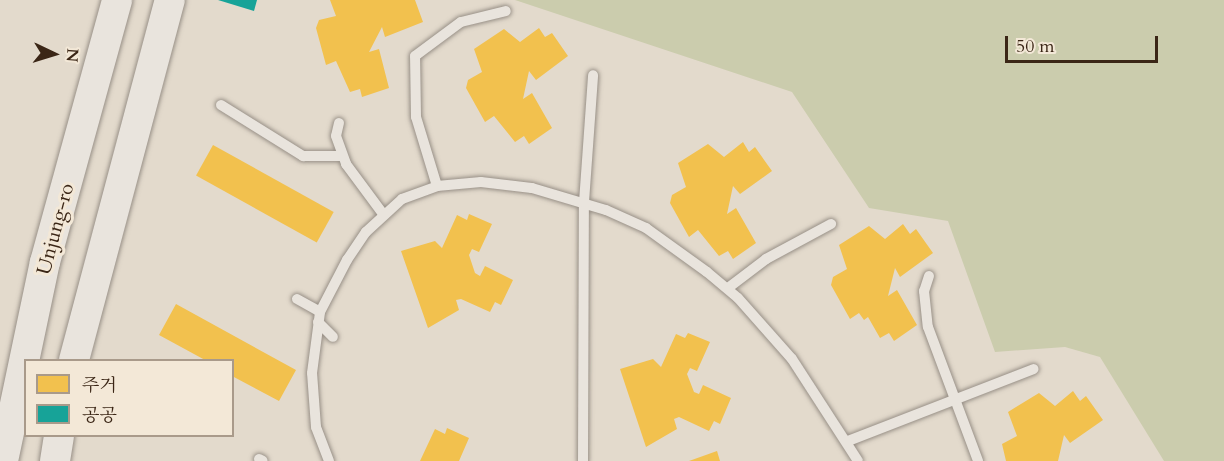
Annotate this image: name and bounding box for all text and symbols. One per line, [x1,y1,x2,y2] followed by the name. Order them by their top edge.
[24,24,84,84] north arrow
[1008,24,1161,62] scale bar
[1016,34,1055,59] text: 50 m
[60,48,83,63] text: N
[31,181,79,277] street label: Unjung-ro
[24,359,234,437] legend
[82,373,117,398] text: 주거
[82,403,117,428] text: 공공

